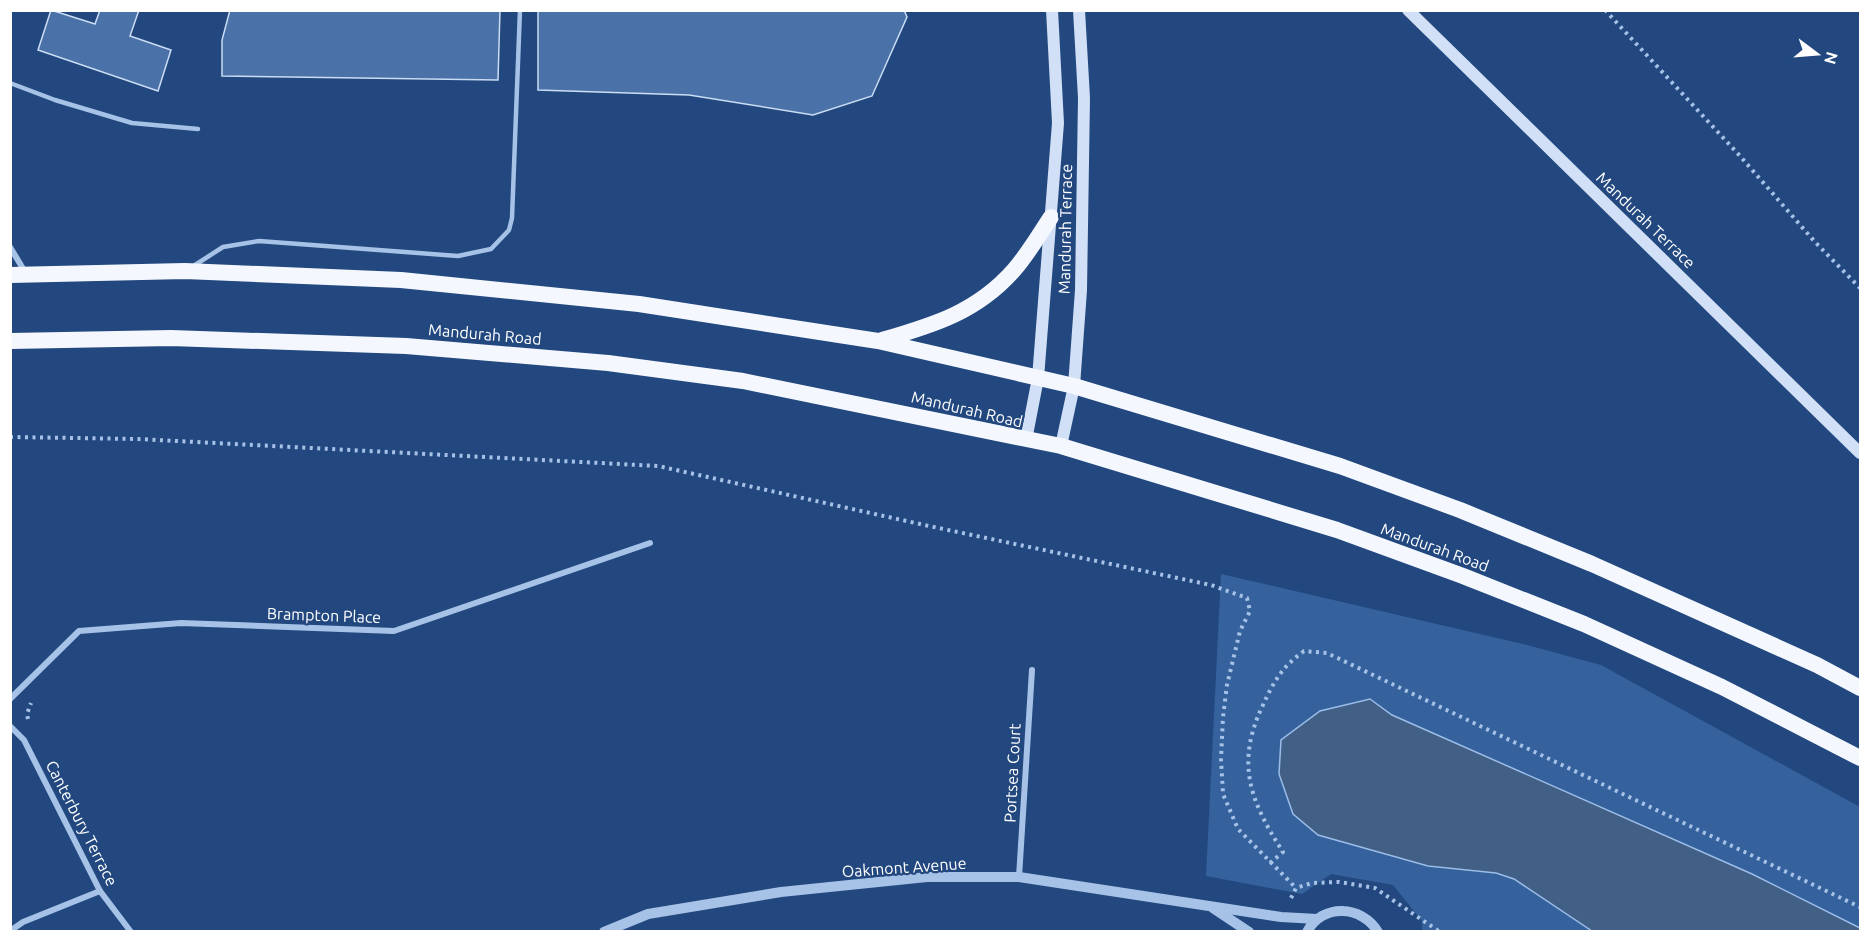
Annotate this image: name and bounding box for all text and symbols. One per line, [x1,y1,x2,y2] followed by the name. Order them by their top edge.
[1787,24,1847,84] north arrow
[1821,50,1842,66] text: N
[1055,164,1075,294] street label: Mandurah Terrace
[1593,168,1699,272] street label: Mandurah Terrace
[428,320,542,348] street label: Mandurah Road
[910,387,1024,431] street label: Mandurah Road
[1378,519,1492,575] street label: Mandurah Road
[267,604,381,626] street label: Brampton Place
[1000,722,1024,823] street label: Portsea Court
[43,757,121,889] street label: Canterbury Terrace
[841,854,967,880] street label: Oakmont Avenue

